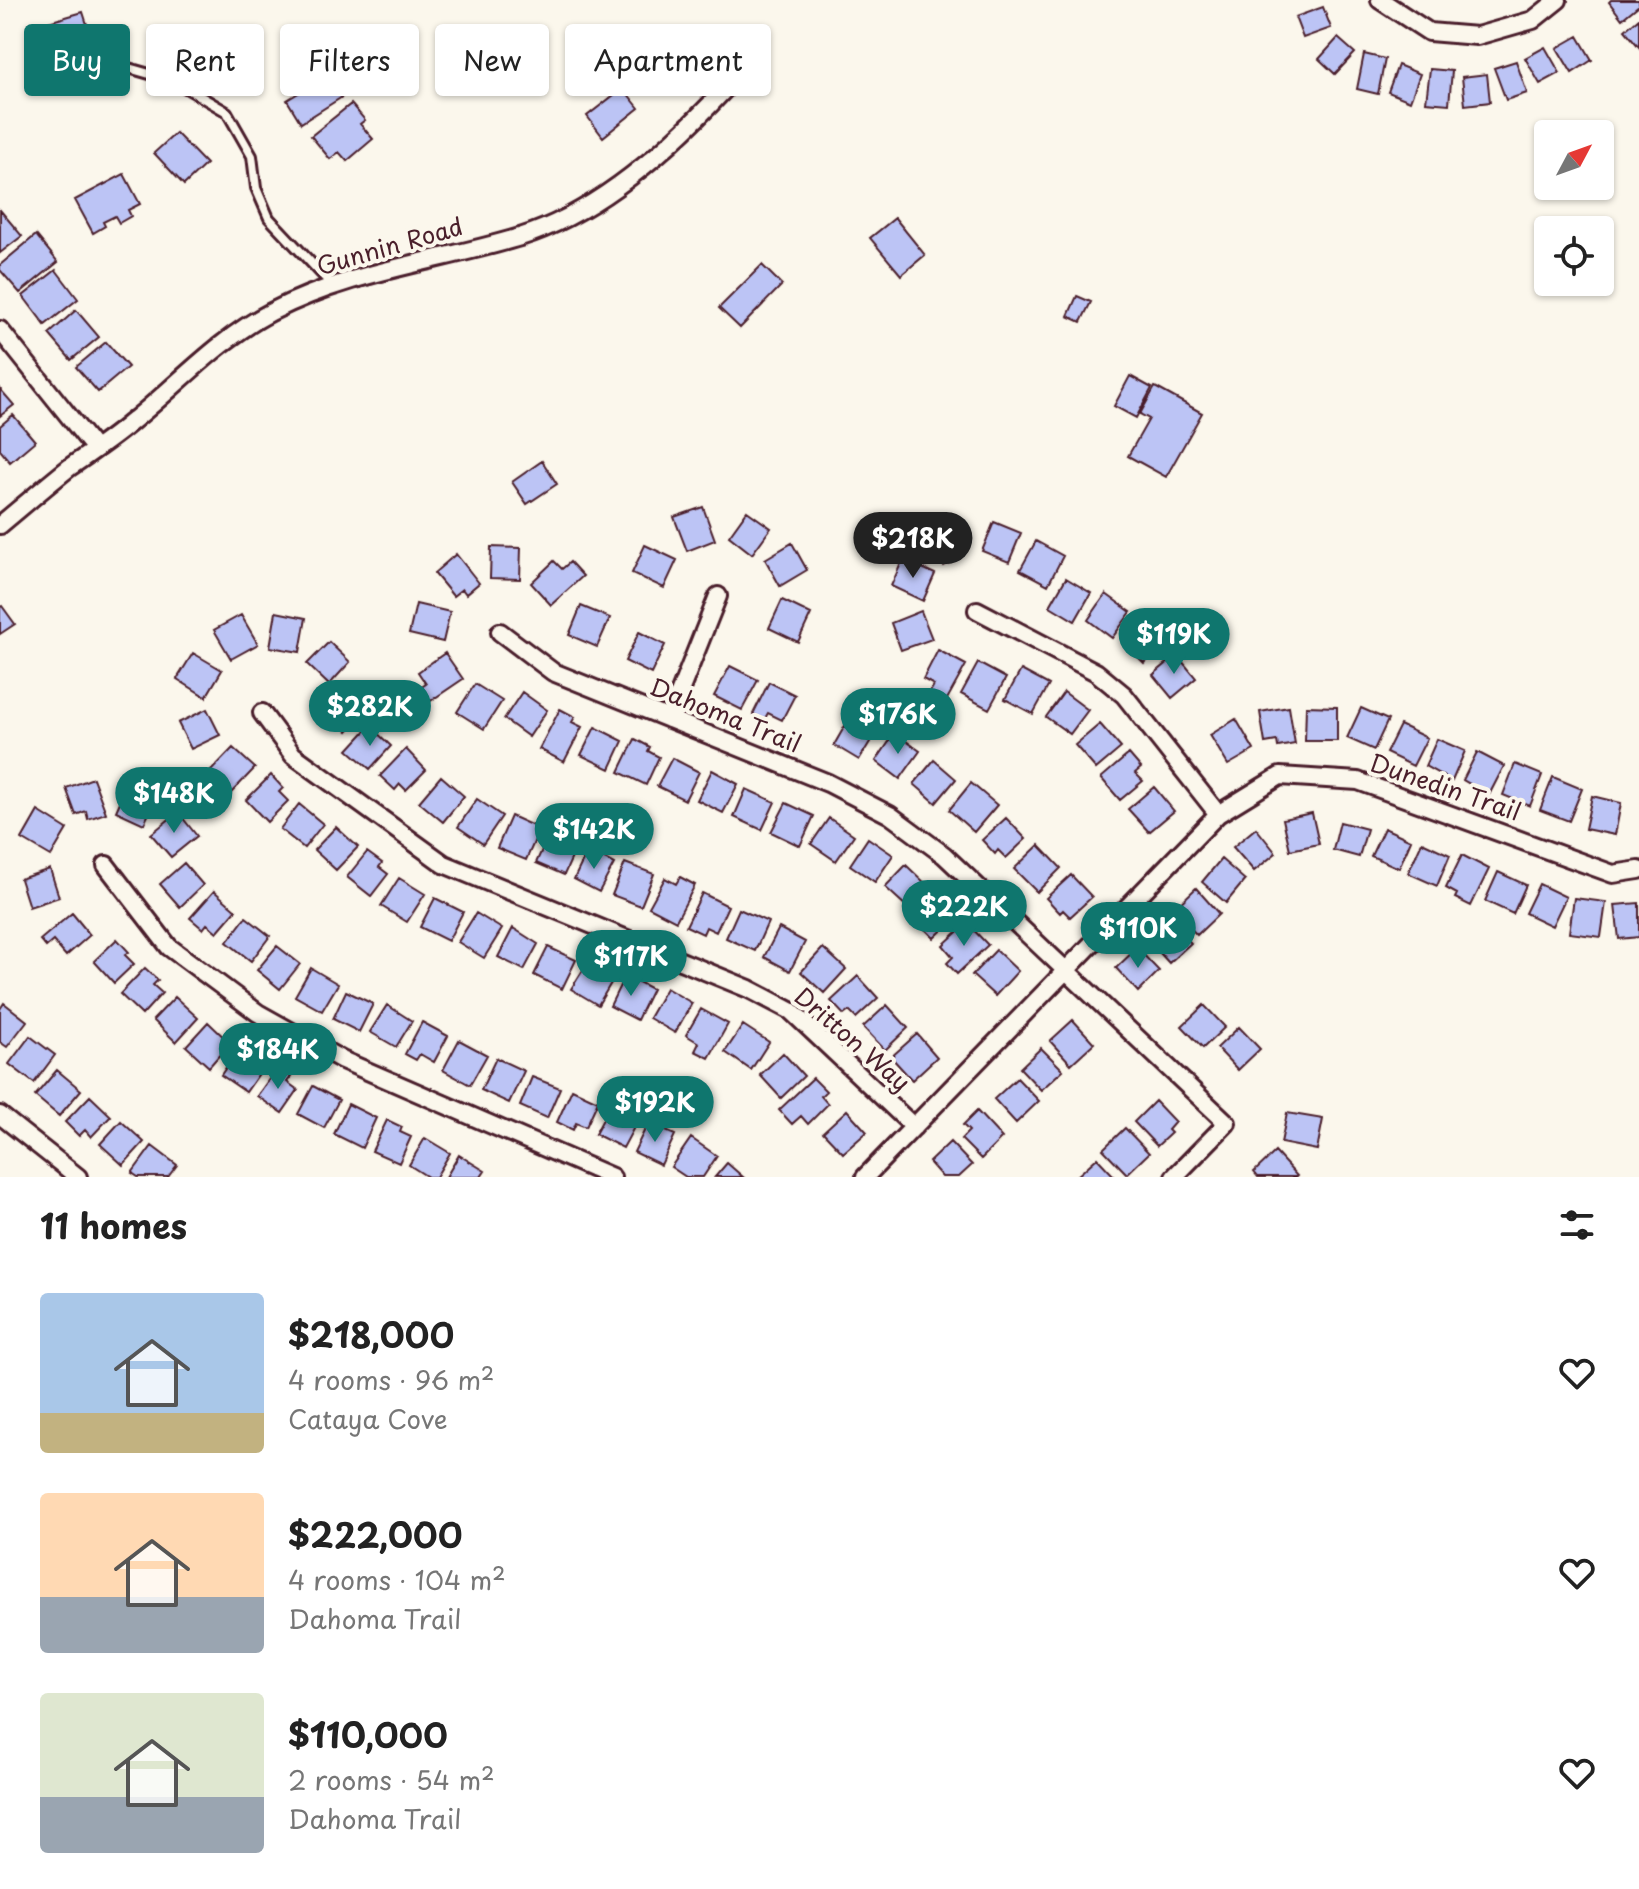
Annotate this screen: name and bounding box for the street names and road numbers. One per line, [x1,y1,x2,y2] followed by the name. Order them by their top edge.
[312,207,467,283] street label: Gunnin Road
[645,667,807,761] street label: Dahoma Trail
[1365,743,1526,829] street label: Dunedin Trail
[788,978,919,1099] street label: Dritton Way

